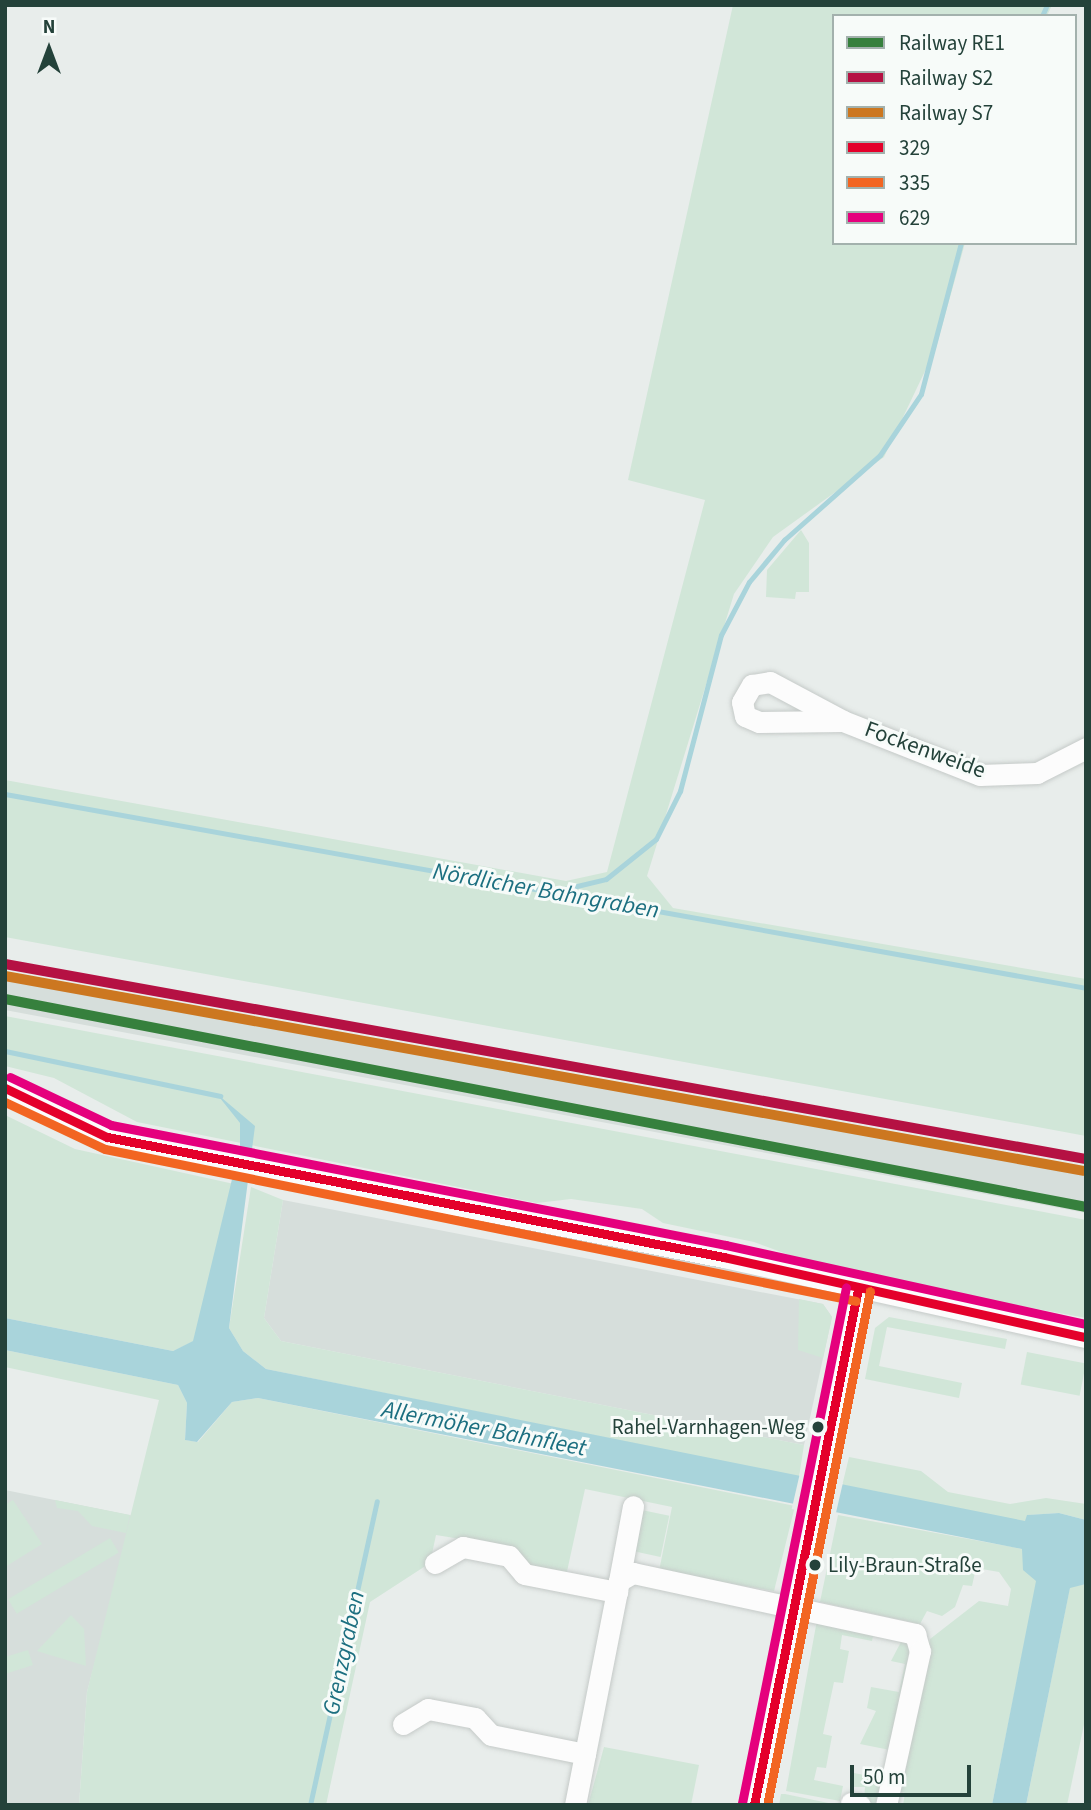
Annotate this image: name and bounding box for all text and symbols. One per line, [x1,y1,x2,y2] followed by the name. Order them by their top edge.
[14,14,84,84] north arrow
[43,14,55,41] text: N
[832,14,1077,245] legend
[899,28,1005,58] text: Railway RE1
[899,63,993,93] text: Railway S2
[899,98,993,128] text: Railway S7
[899,133,930,163] text: 329
[899,168,930,198] text: 335
[899,203,930,233] text: 629
[861,715,989,785] street label: Fockenweide
[431,857,661,925] water label: Nördlicher Bahngraben
[380,1395,588,1463] water label: Allermöher Bahnfleet
[612,1414,805,1440] place label: Rahel-Varnhagen-Weg
[811,1420,825,1434] marker: Rahel-Varnhagen-Weg
[828,1552,982,1578] place label: Lily-Braun-Straße
[808,1558,822,1572] marker: Lily-Braun-Straße
[317,1588,371,1718] water label: Grenzgraben
[853,1750,974,1794] scale bar
[863,1762,905,1792] text: 50 m

